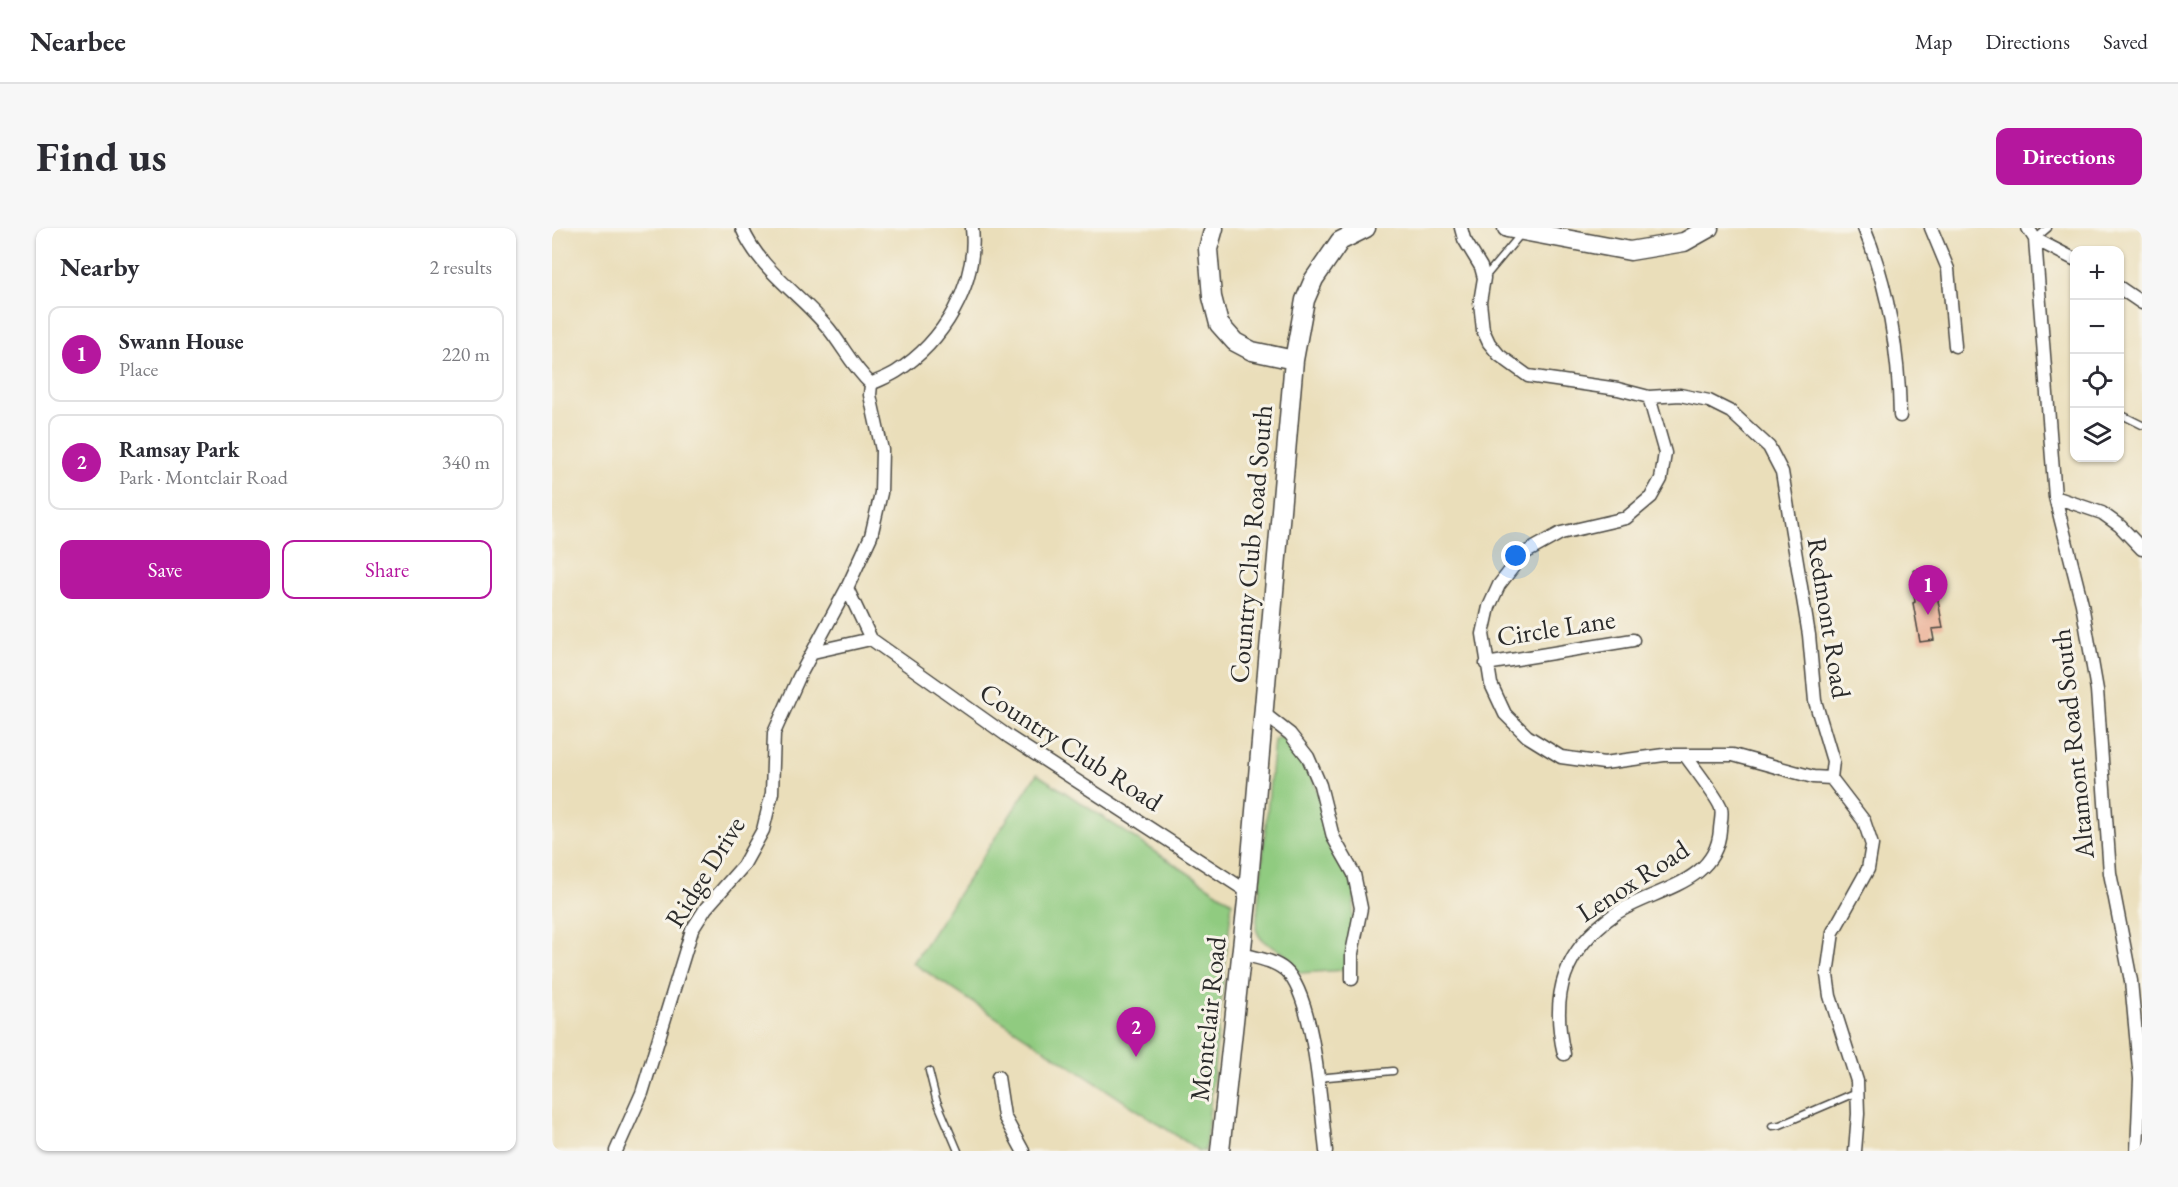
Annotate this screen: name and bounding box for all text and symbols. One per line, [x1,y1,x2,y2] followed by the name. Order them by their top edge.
[30,23,126,59] text: Nearbee
[1915,28,1952,55] text: Map
[1985,28,2070,55] text: Directions
[2103,28,2148,55] text: Saved
[1996,128,2142,185] button: Directions
[36,129,167,184] text: Find us
[2070,246,2124,462] map controls
[2070,246,2124,300] button: +
[60,250,140,284] text: Nearby
[429,254,492,280] text: 2 results
[2070,300,2124,354] button: −
[119,327,244,356] text: Swann House
[76,341,87,367] text: 1
[442,341,490,367] text: 220 m
[2070,354,2124,408] button: locate
[119,356,158,382] text: Place
[1221,403,1280,685] street label: Country Club Road South
[2070,408,2124,462] button: layers
[119,435,239,464] text: Ramsay Park
[76,449,87,475] text: 2
[442,449,490,475] text: 340 m
[119,464,288,490] text: Park · Montclair Road
[1800,535,1860,701] street label: Redmont Road
[60,540,270,599] button: Save
[282,540,492,599] button: Share
[1501,541,1530,570] your location
[1908,566,1948,615] pin: 1
[1494,601,1618,654] street label: Circle Lane
[2043,627,2102,862] street label: Altamont Road South
[973,674,1170,819] street label: Country Club Road
[657,810,753,934] street label: Ridge Drive
[1570,831,1696,930] street label: Lenox Road
[1181,934,1234,1103] street label: Montclair Road
[1116,1008,1156,1057] pin: 2

